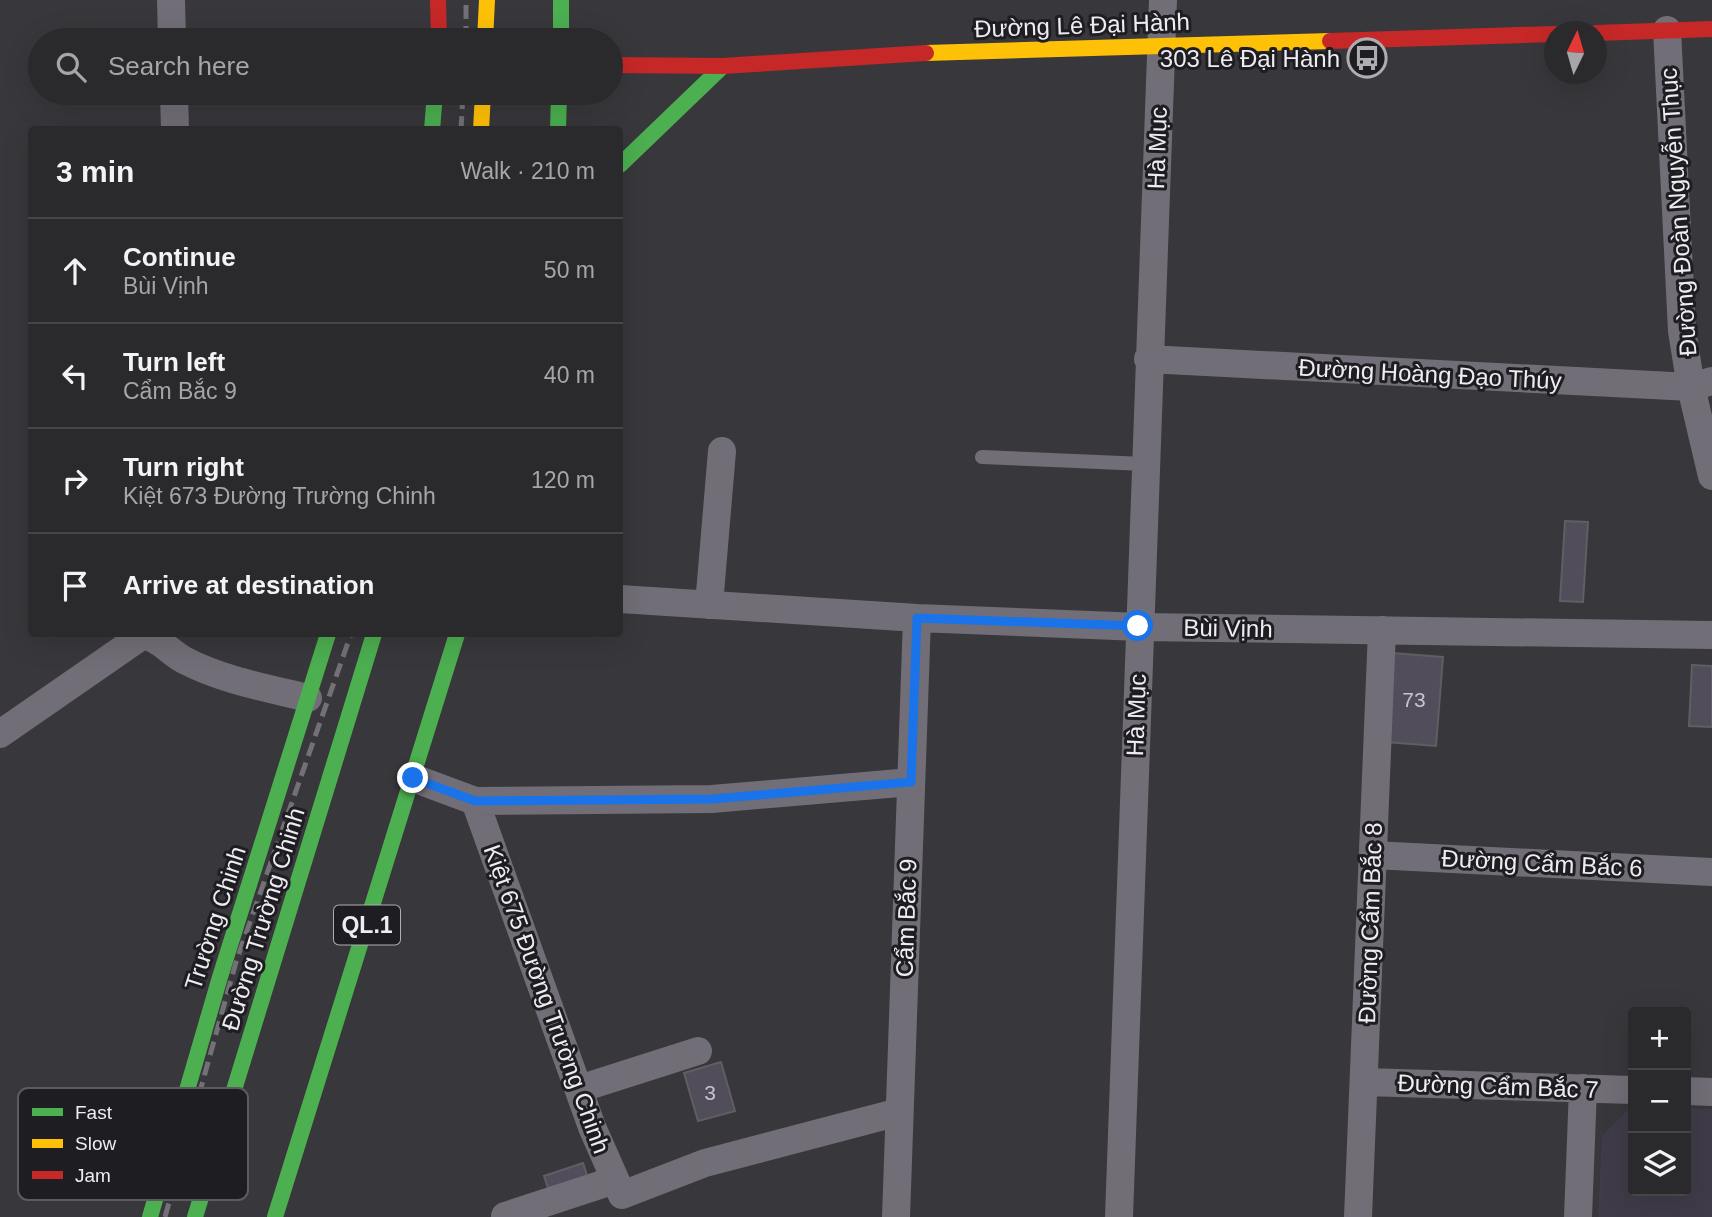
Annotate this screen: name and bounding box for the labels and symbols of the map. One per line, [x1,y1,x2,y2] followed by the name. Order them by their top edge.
[974,8,1190,42] street label: Đường Lê Đại Hành
[1544,21,1607,84] north arrow
[1346,37,1388,79] bus stop icon: 303 Lê Đại Hành
[1160,45,1340,72] place label: 303 Lê Đại Hành
[1654,67,1702,357] street label: Đường Đoàn Nguyễn Thục
[1142,106,1172,190] street label: Hà Mục
[1298,354,1562,394] street label: Đường Hoàng Đạo Thúy
[1122,610,1153,641] route start
[1183,614,1273,642] street label: Bùi Vịnh
[1121,673,1151,757] street label: Hà Mục
[1402,688,1426,711] house number: 73
[397,762,428,793] route end
[216,804,310,1034] street label: Đường Trường Chinh
[1353,822,1387,1024] street label: Đường Cẩm Bắc 8
[478,841,616,1157] street label: Kiệt 675 Đường Trường Chinh
[179,843,251,993] street label: Trường Chinh
[1441,844,1643,882] street label: Đường Cẩm Bắc 6
[890,858,922,978] street label: Cẩm Bắc 9
[334,906,400,944] road number: QL.1
[1397,1069,1599,1103] street label: Đường Cẩm Bắc 7
[704,1081,716,1104] house number: 3
[18,1088,248,1200] legend
[75,1102,113,1123] text: Fast
[75,1133,116,1154] text: Slow
[75,1165,111,1186] text: Jam

